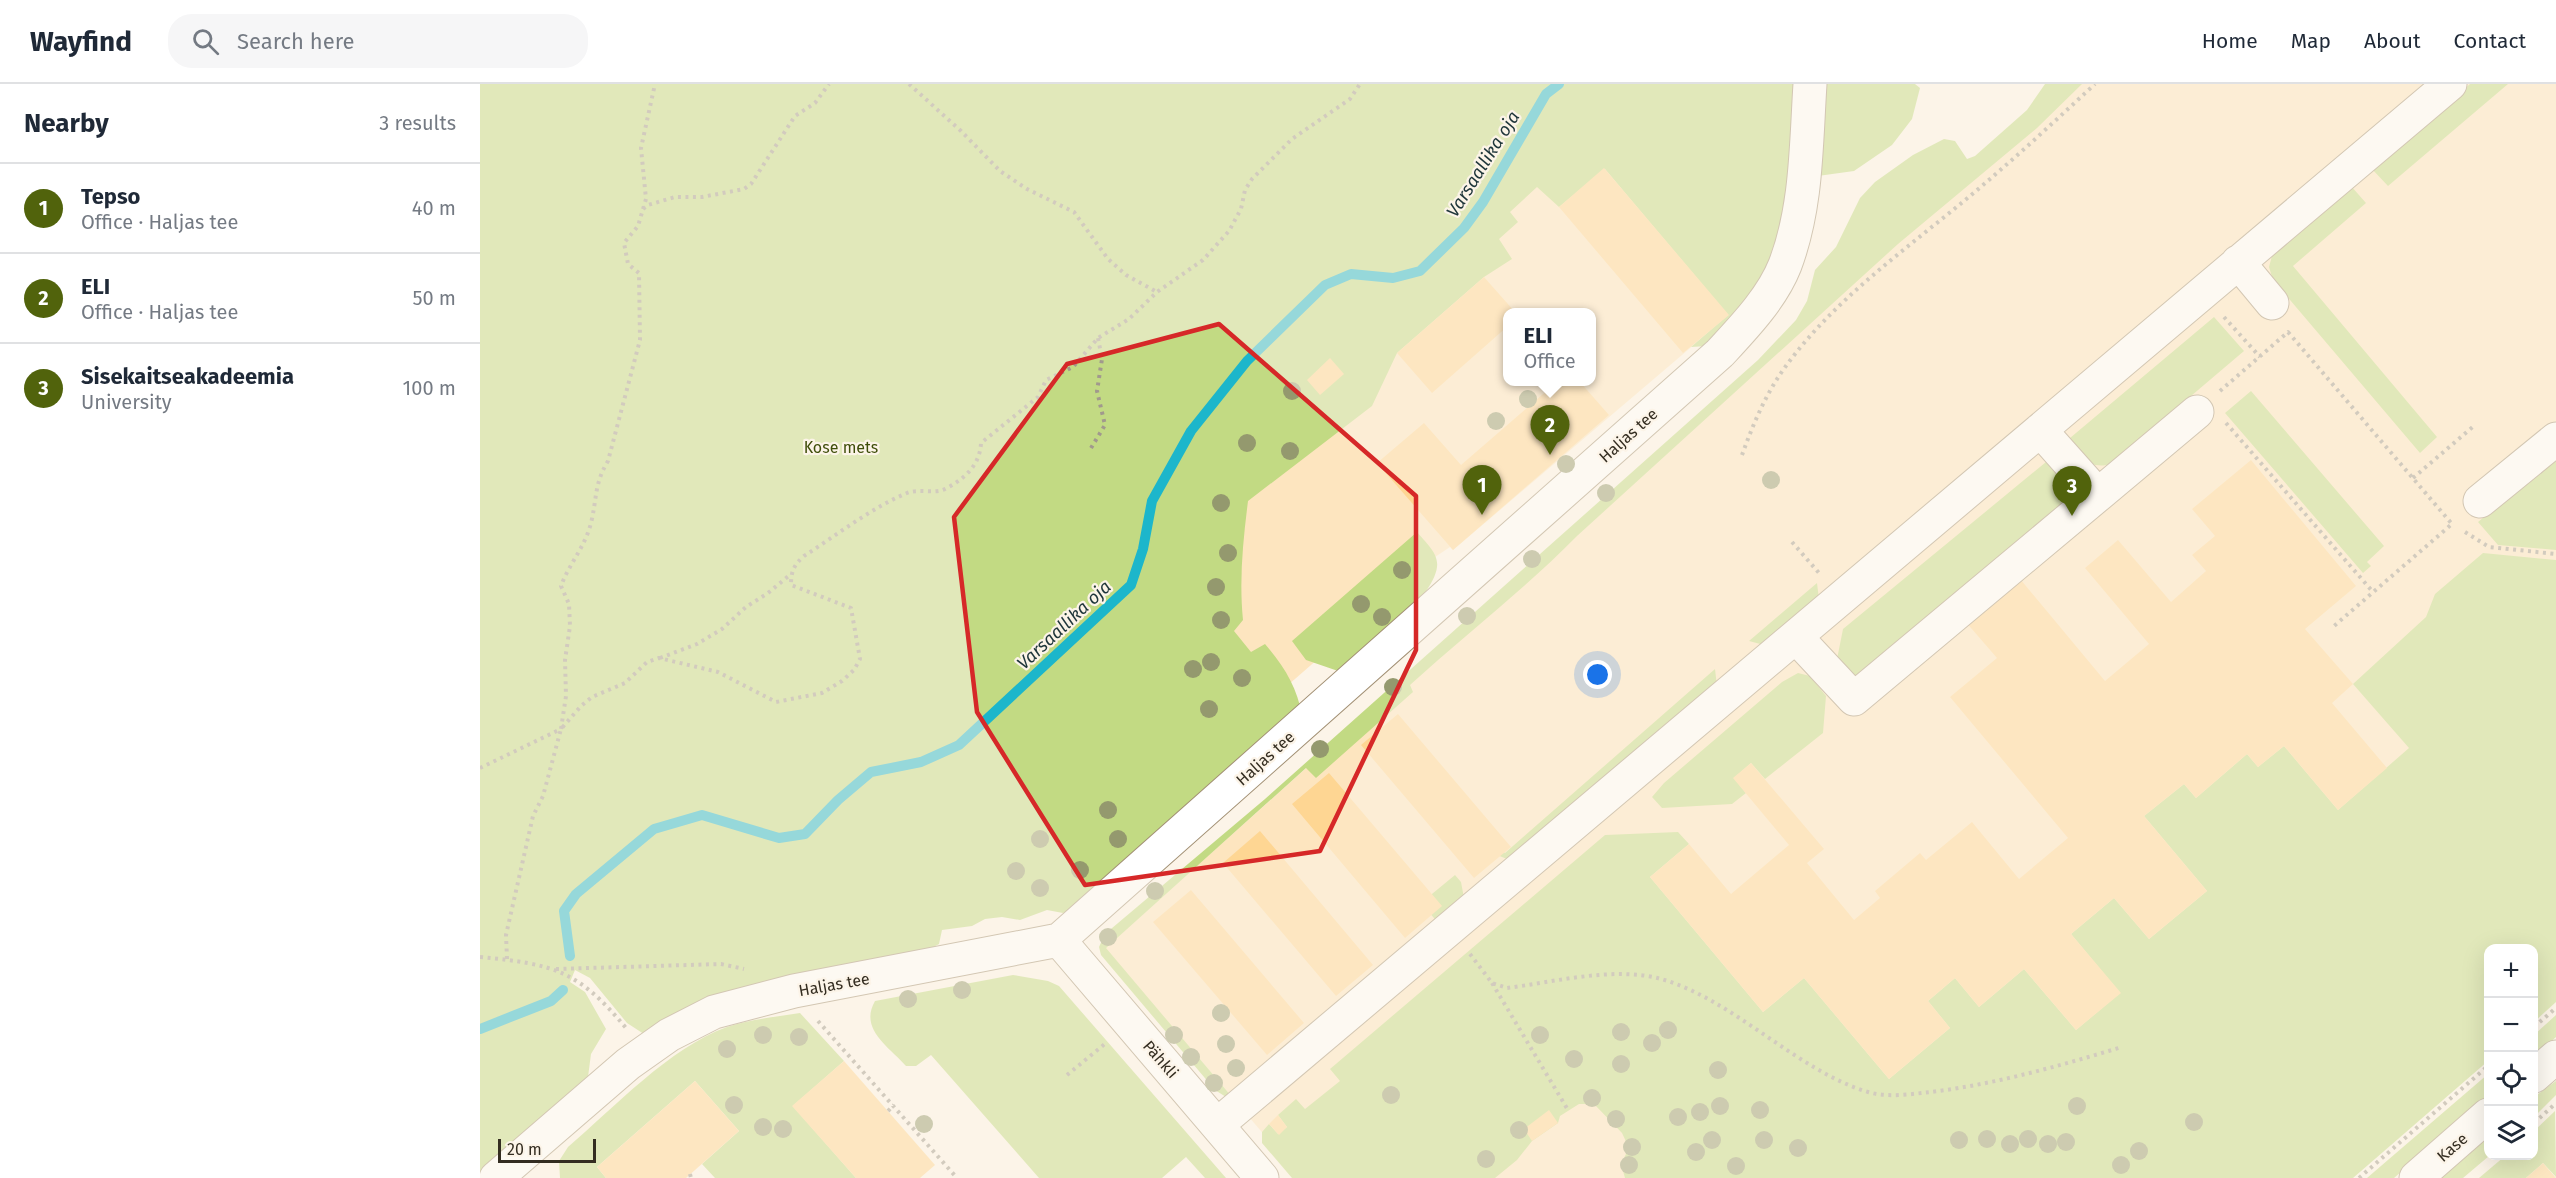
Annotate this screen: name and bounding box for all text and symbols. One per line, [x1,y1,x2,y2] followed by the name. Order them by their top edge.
[168,14,588,68] search box
[30,25,132,58] text: Wayfind
[189,25,222,58] icon: search
[237,28,355,55] text: Search here
[2202,28,2258,54] text: Home
[2291,28,2331,54] text: Map
[2364,28,2421,54] text: About
[2454,28,2526,54] text: Contact
[1442,107,1524,221] water label: Varsaallika oja
[24,108,109,139] text: Nearby
[379,111,456,135] text: 3 results
[81,183,140,210] text: Tepso
[39,196,48,220] text: 1
[412,196,456,220] text: 40 m
[81,210,238,234] text: Office · Haljas tee
[81,273,110,300] text: ELI
[38,286,49,310] text: 2
[412,286,456,310] text: 50 m
[81,300,238,324] text: Office · Haljas tee
[1503,308,1596,386] popup
[1523,322,1553,349] text: ELI
[1523,349,1576,373] text: Office
[81,363,294,390] text: Sisekaitseakadeemia
[38,376,49,400] text: 3
[403,376,456,400] text: 100 m
[81,390,172,414] text: University
[1595,404,1661,466] street label: Haljas tee
[1530,406,1570,455] pin: 2
[804,438,878,457] park label: Kose mets
[1462,466,1502,515] pin: 1
[2052,466,2092,516] pin: 3
[1012,576,1116,674] water label: Varsaallika oja
[1583,660,1612,689] your location
[1232,727,1298,789] street label: Haljas tee
[2484,944,2538,1160] map controls
[2484,944,2538,998] button: +
[797,969,871,1000] street label: Haljas tee
[2484,998,2538,1052] button: −
[1139,1037,1182,1082] street label: Pähkli
[2484,1052,2538,1106] button: locate
[2484,1106,2538,1160] button: layers
[2433,1129,2471,1166] street label: Kase
[498,1136,596,1164] scale bar
[507,1140,542,1159] text: 20 m

